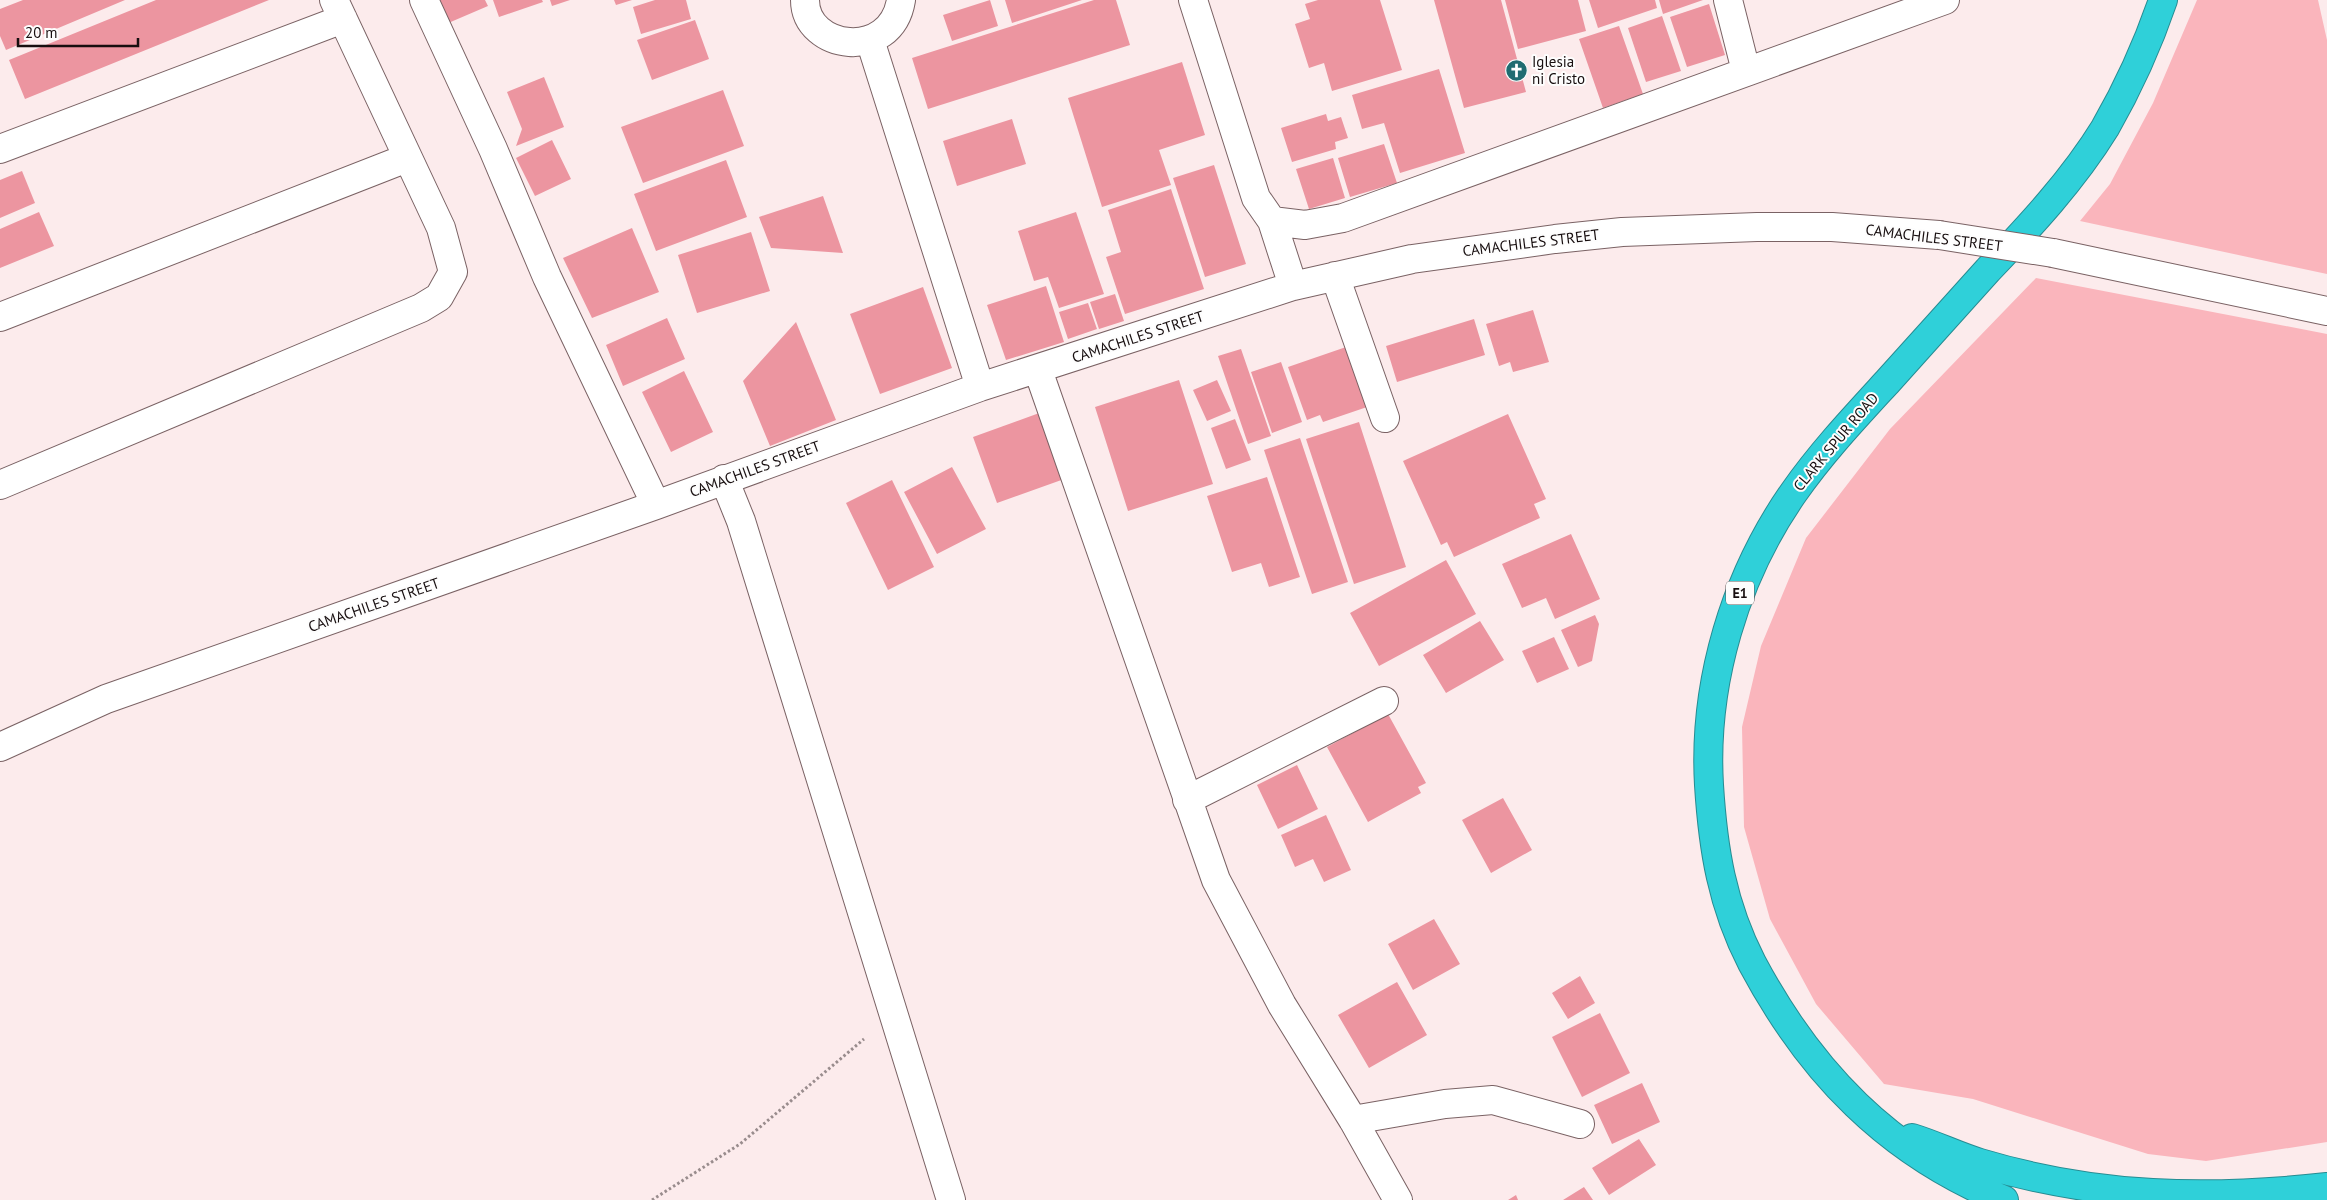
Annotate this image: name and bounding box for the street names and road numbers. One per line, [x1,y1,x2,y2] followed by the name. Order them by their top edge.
[1865,220,2004,255] street label: CAMACHILES STREET
[1461,225,1601,260] street label: CAMACHILES STREET
[1069,306,1207,367] street label: CAMACHILES STREET
[1789,389,1882,495] street label: CLARK SPUR ROAD
[687,436,823,501] street label: CAMACHILES STREET
[306,573,443,636] street label: CAMACHILES STREET
[1726,582,1754,604] road number: E1

